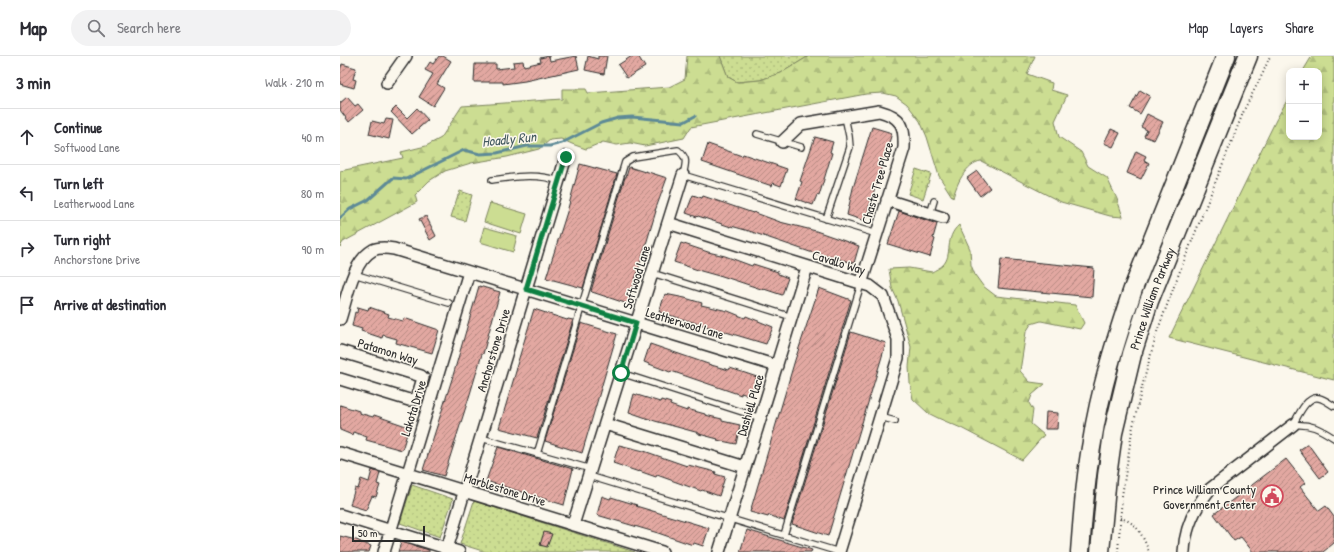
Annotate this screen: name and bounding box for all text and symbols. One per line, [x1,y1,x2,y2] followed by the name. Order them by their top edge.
[71,10,351,46] search box
[20,15,47,41] text: Map
[85,17,107,39] icon: search
[117,17,181,38] text: Search here
[1188,18,1208,37] text: Map
[1230,18,1263,37] text: Layers
[1285,18,1314,37] text: Share
[1286,68,1322,140] map controls
[1286,68,1322,104] button: +
[16,71,51,94] text: 3 min
[265,73,324,91] text: Walk · 210 m
[1286,104,1322,140] button: −
[54,117,102,138] text: Continue
[16,126,38,148] icon: ahead
[481,126,539,152] water label: Hoadly Run
[301,128,324,146] text: 40 m
[54,138,120,156] text: Softwood Lane
[857,140,897,226] street label: Chaste Tree Place
[557,148,575,166] route end
[54,173,104,194] text: Turn left
[16,182,38,204] icon: left
[301,184,324,202] text: 80 m
[54,194,135,212] text: Leatherwood Lane
[54,229,110,250] text: Turn right
[16,238,38,260] icon: right
[302,240,324,258] text: 90 m
[618,243,654,311] street label: Softwood Lane
[1125,244,1179,352] street label: Prince William Parkway
[810,245,868,279] street label: Cavallo Way
[54,250,140,268] text: Anchorstone Drive
[16,294,38,316] icon: arrive
[54,294,166,315] text: Arrive at destination
[644,303,726,343] street label: Leatherwood Lane
[472,306,514,394] street label: Anchorstone Drive
[355,333,421,369] street label: Patamon Way
[612,364,630,382] route start
[732,372,768,438] street label: Dashiell Place
[396,378,430,438] street label: Lakota Drive
[462,468,548,510] street label: Marblestone Drive
[1153,480,1256,513] place label: Prince William County Government Center
[1259,483,1285,509] public building icon: Prince William County Government Center
[352,524,425,543] scale bar
[358,526,378,540] text: 50 m

